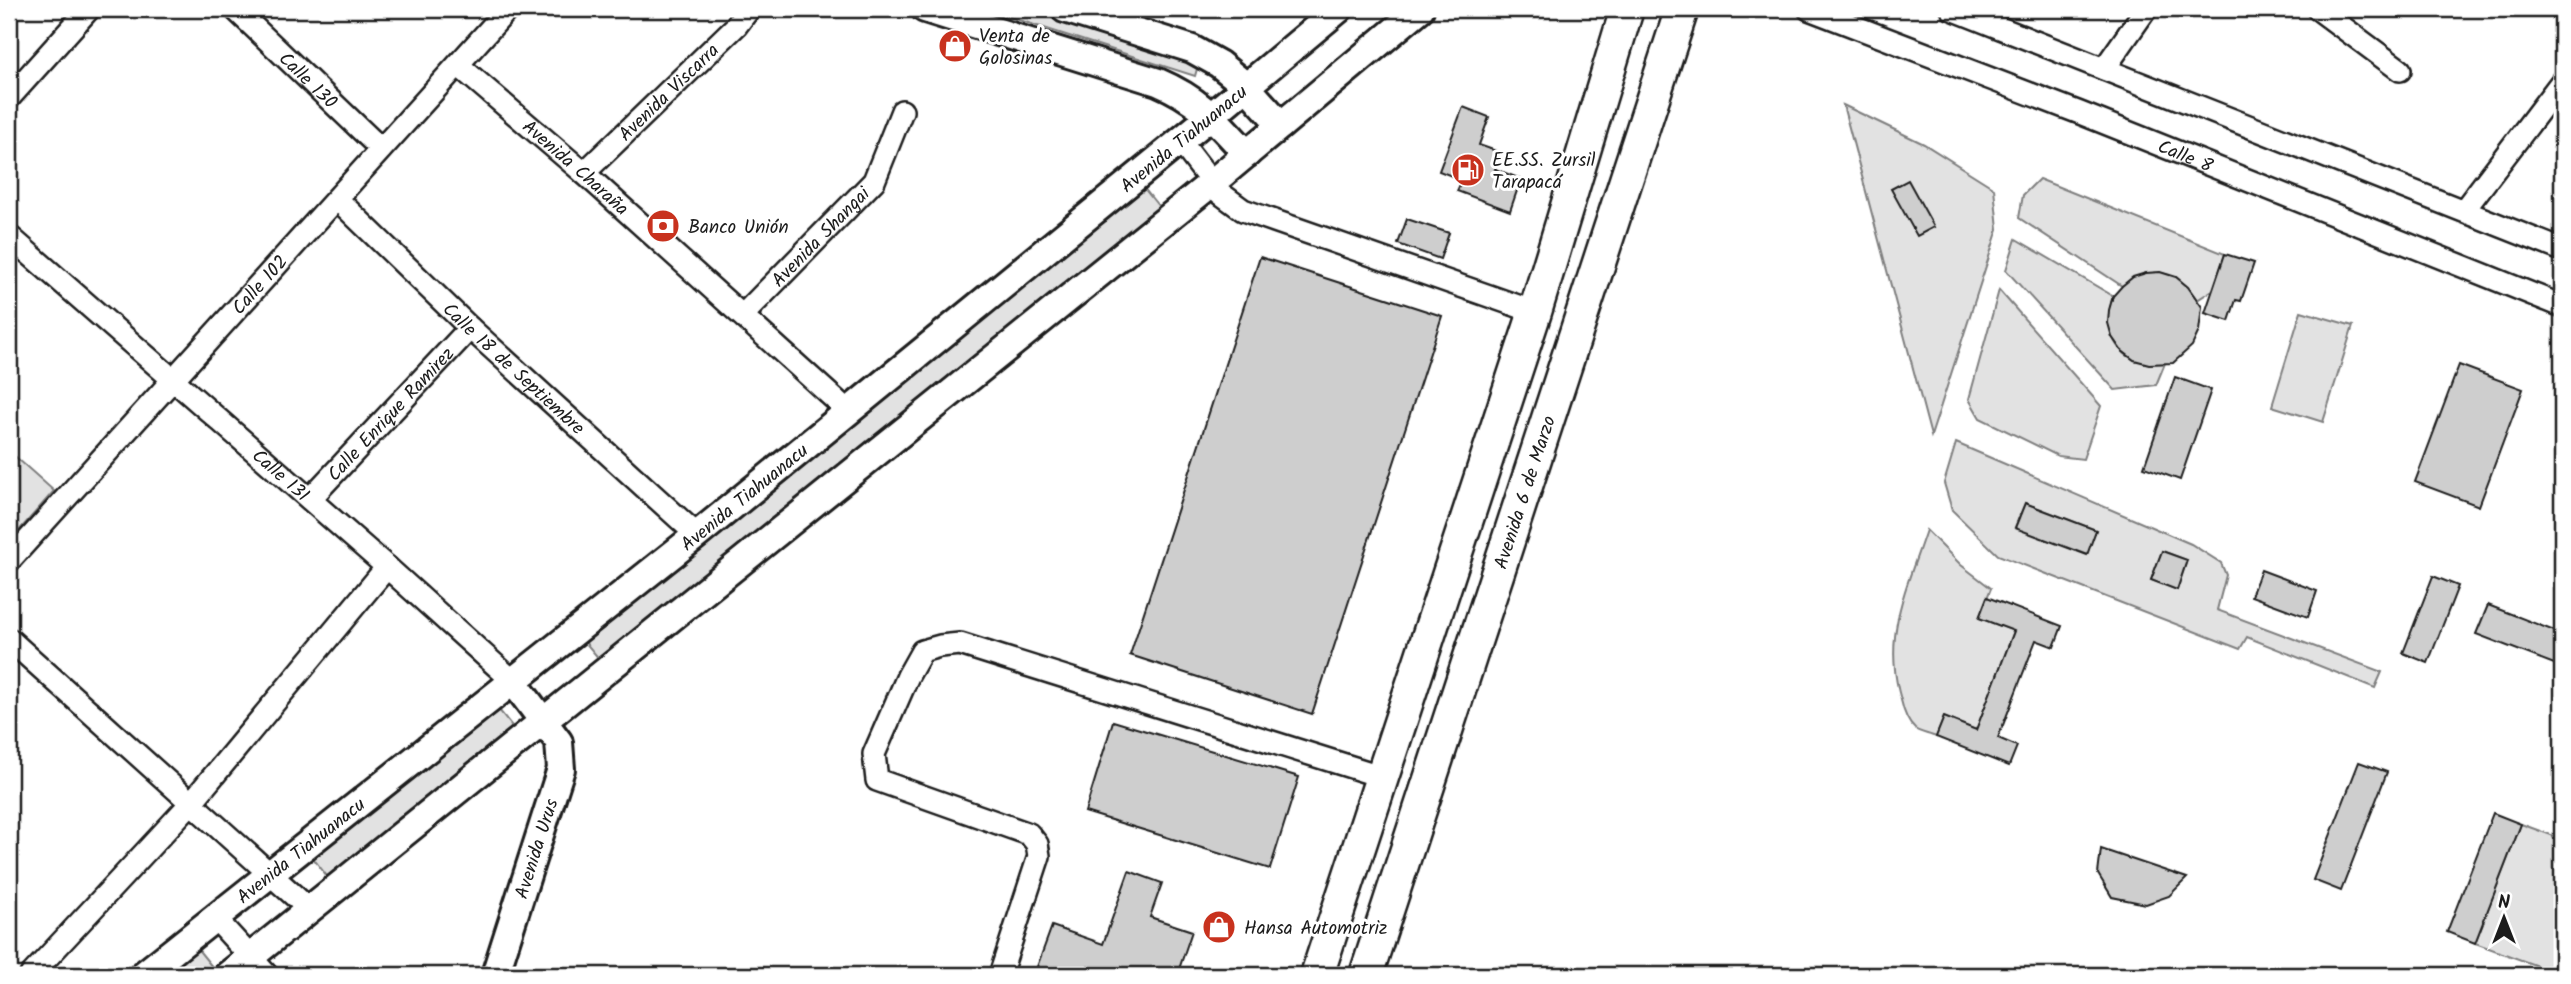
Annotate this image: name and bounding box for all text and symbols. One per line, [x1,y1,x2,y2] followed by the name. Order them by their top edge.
[979,22,1052,74] place label: Venta de Golosinas
[936,27,974,65] shop icon: Venta de Golosinas
[612,37,727,149] street label: Avenida Viscarra
[271,45,344,117] street label: Calle 130
[1114,78,1255,201] street label: Avenida Tiahuanacu
[515,113,635,224] street label: Avenida Charaña
[2153,133,2218,182] street label: Calle 8
[1492,146,1596,198] place label: EE.SS. Zursil Tarapacá
[1449,151,1487,189] fuel station icon: EE.SS. Zursil Tarapacá
[765,179,879,295] street label: Avenida Shangai
[644,207,682,245] bank icon: Banco Unión
[688,213,789,243] place label: Banco Unión
[225,249,296,323] street label: Calle 102
[435,296,591,443] street label: Calle 18 de Septiembre
[321,341,462,489] street label: Calle Enrique Ramirez
[1487,412,1565,573] street label: Avenida 6 de Marzo
[675,437,816,560] street label: Avenida Tiahuanacu
[244,442,316,510] street label: Calle 131
[231,791,373,912] street label: Avenida Tiahuanacu
[507,795,568,903] street label: Avenida Urus
[2470,883,2540,953] north arrow
[2498,888,2510,918] text: N
[1200,908,1238,946] shop icon: Hansa Automotriz
[1244,914,1387,944] place label: Hansa Automotriz

